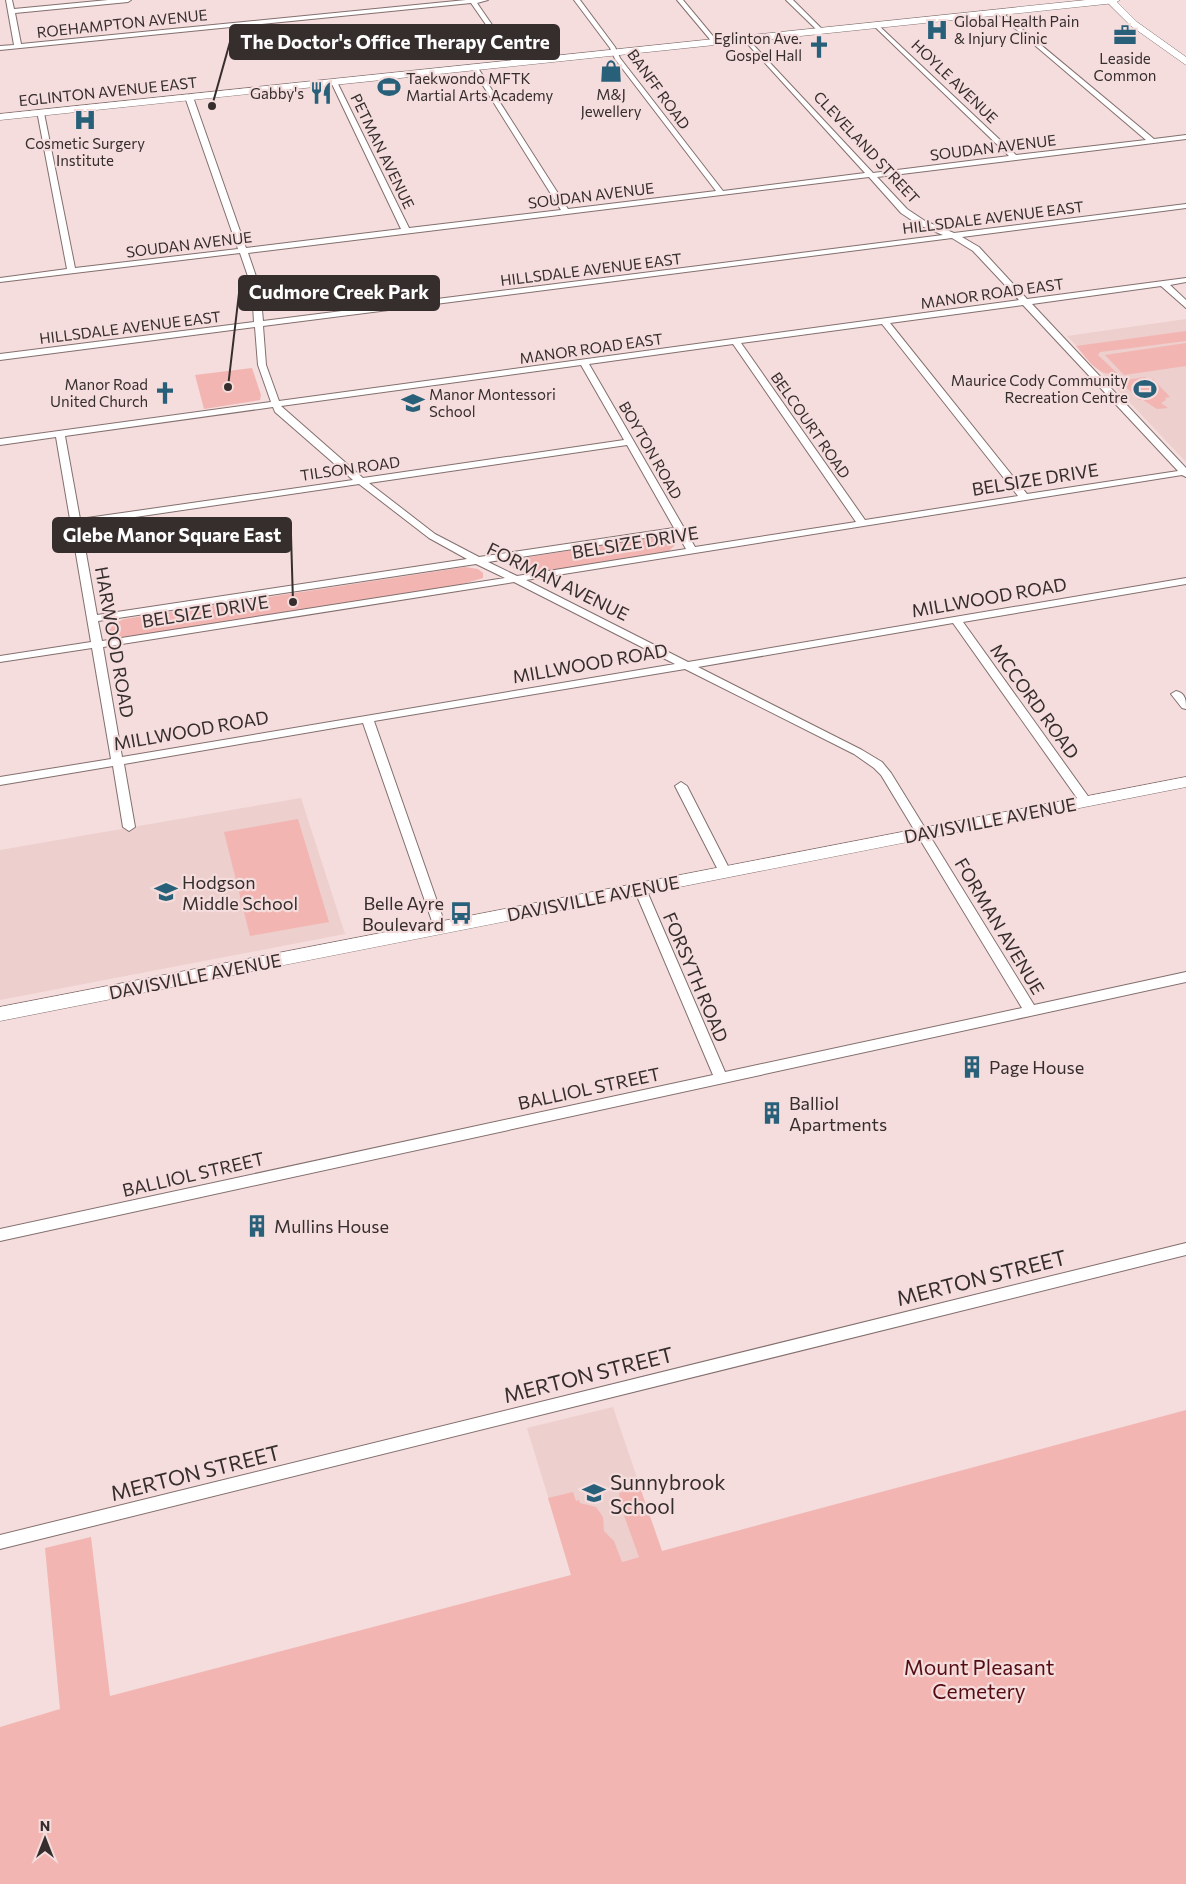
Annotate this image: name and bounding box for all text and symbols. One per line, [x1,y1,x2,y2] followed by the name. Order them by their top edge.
[36,5,208,41] street label: ROEHAMPTON AVENUE
[954,12,1079,47] place label: Global Health Pain & Injury Clinic
[924,17,950,43] hospital icon: Global Health Pain & Injury Clinic
[1112,22,1138,48] office icon: Leaside Common
[230,25,559,59] callout: The Doctor's Office Therapy Centre
[714,29,802,64] place label: Eglinton Ave. Gospel Hall
[240,30,550,53] text: The Doctor's Office Therapy Centre
[806,34,832,60] church icon: Eglinton Ave. Gospel Hall
[908,35,1002,127] street label: HOYLE AVENUE
[624,46,694,132] street label: BANFF ROAD
[1094,49,1156,84] place label: Leaside Common
[598,58,624,84] shop icon: M&J Jewellery
[406,69,554,104] place label: Taekwondo MFTK Martial Arts Academy
[18,73,199,109] street label: EGLINTON AVENUE EAST
[376,74,402,100] sports icon: Taekwondo MFTK Martial Arts Academy
[308,80,334,106] restaurant icon: Gabby's
[250,84,304,102] place label: Gabby's
[580,85,642,120] place label: M&J Jewellery
[810,87,924,207] street label: CLEVELAND STREET
[347,90,419,212] street label: PETMAN AVENUE
[72,107,98,133] hospital icon: Cosmetic Surgery Institute
[929,130,1057,164] street label: SOUDAN AVENUE
[25,134,145,169] place label: Cosmetic Surgery Institute
[527,178,655,212] street label: SOUDAN AVENUE
[901,197,1085,237] street label: HILLSDALE AVENUE EAST
[125,227,253,261] street label: SOUDAN AVENUE
[499,249,683,289] street label: HILLSDALE AVENUE EAST
[919,274,1065,312] street label: MANOR ROAD EAST
[239,276,439,310] callout: Cudmore Creek Park
[249,280,429,303] text: Cudmore Creek Park
[38,307,222,347] street label: HILLSDALE AVENUE EAST
[518,329,664,367] street label: MANOR ROAD EAST
[768,368,854,482] street label: BELCOURT ROAD
[951,371,1128,406] place label: Maurice Cody Community Recreation Centre
[50,375,148,410] place label: Manor Road United Church
[1132,376,1158,402] sports icon: Maurice Cody Community Recreation Centre
[152,380,178,406] church icon: Manor Road United Church
[429,385,556,420] place label: Manor Montessori School
[400,390,426,416] school or university icon: Manor Montessori School
[616,398,686,502] street label: BOYTON ROAD
[299,452,401,484] street label: TILSON ROAD
[970,458,1100,500] street label: BELSIZE DRIVE
[53,518,291,552] callout: Glebe Manor Square East
[570,521,700,563] street label: BELSIZE DRIVE
[63,523,281,546] text: Glebe Manor Square East
[483,537,633,625] street label: FORMAN AVENUE
[91,565,139,719] street label: HARWOOD ROAD
[910,573,1068,621] street label: MILLWOOD ROAD
[140,590,270,632] street label: BELSIZE DRIVE
[511,639,669,687] street label: MILLWOOD ROAD
[986,639,1084,763] street label: MCCORD ROAD
[112,706,270,754] street label: MILLWOOD ROAD
[902,792,1078,848] street label: DAVISVILLE AVENUE
[951,854,1049,998] street label: FORMAN AVENUE
[505,870,681,926] street label: DAVISVILLE AVENUE
[182,871,298,914] place label: Hodgson Middle School
[153,879,179,905] school or university icon: Hodgson Middle School
[362,892,444,935] place label: Belle Ayre Boulevard
[448,900,474,926] bus stop icon: Belle Ayre Boulevard
[659,909,733,1045] street label: FORSYTH ROAD
[107,948,283,1004] street label: DAVISVILLE AVENUE
[959,1054,985,1080] building icon: Page House
[989,1056,1084,1078] place label: Page House
[516,1062,662,1114] street label: BALLIOL STREET
[789,1092,887,1135] place label: Balliol Apartments
[759,1100,785,1126] building icon: Balliol Apartments
[120,1147,266,1201] street label: BALLIOL STREET
[244,1213,270,1239] building icon: Mullins House
[274,1215,389,1237] place label: Mullins House
[894,1244,1068,1310] street label: MERTON STREET
[501,1341,675,1407] street label: MERTON STREET
[108,1439,282,1505] street label: MERTON STREET
[610,1469,726,1518] place label: Sunnybrook School
[581,1480,607,1506] school or university icon: Sunnybrook School
[904,1654,1054,1703] park label: Mount Pleasant Cemetery
[20,1814,70,1864] north arrow
[40,1817,50,1834] text: N

